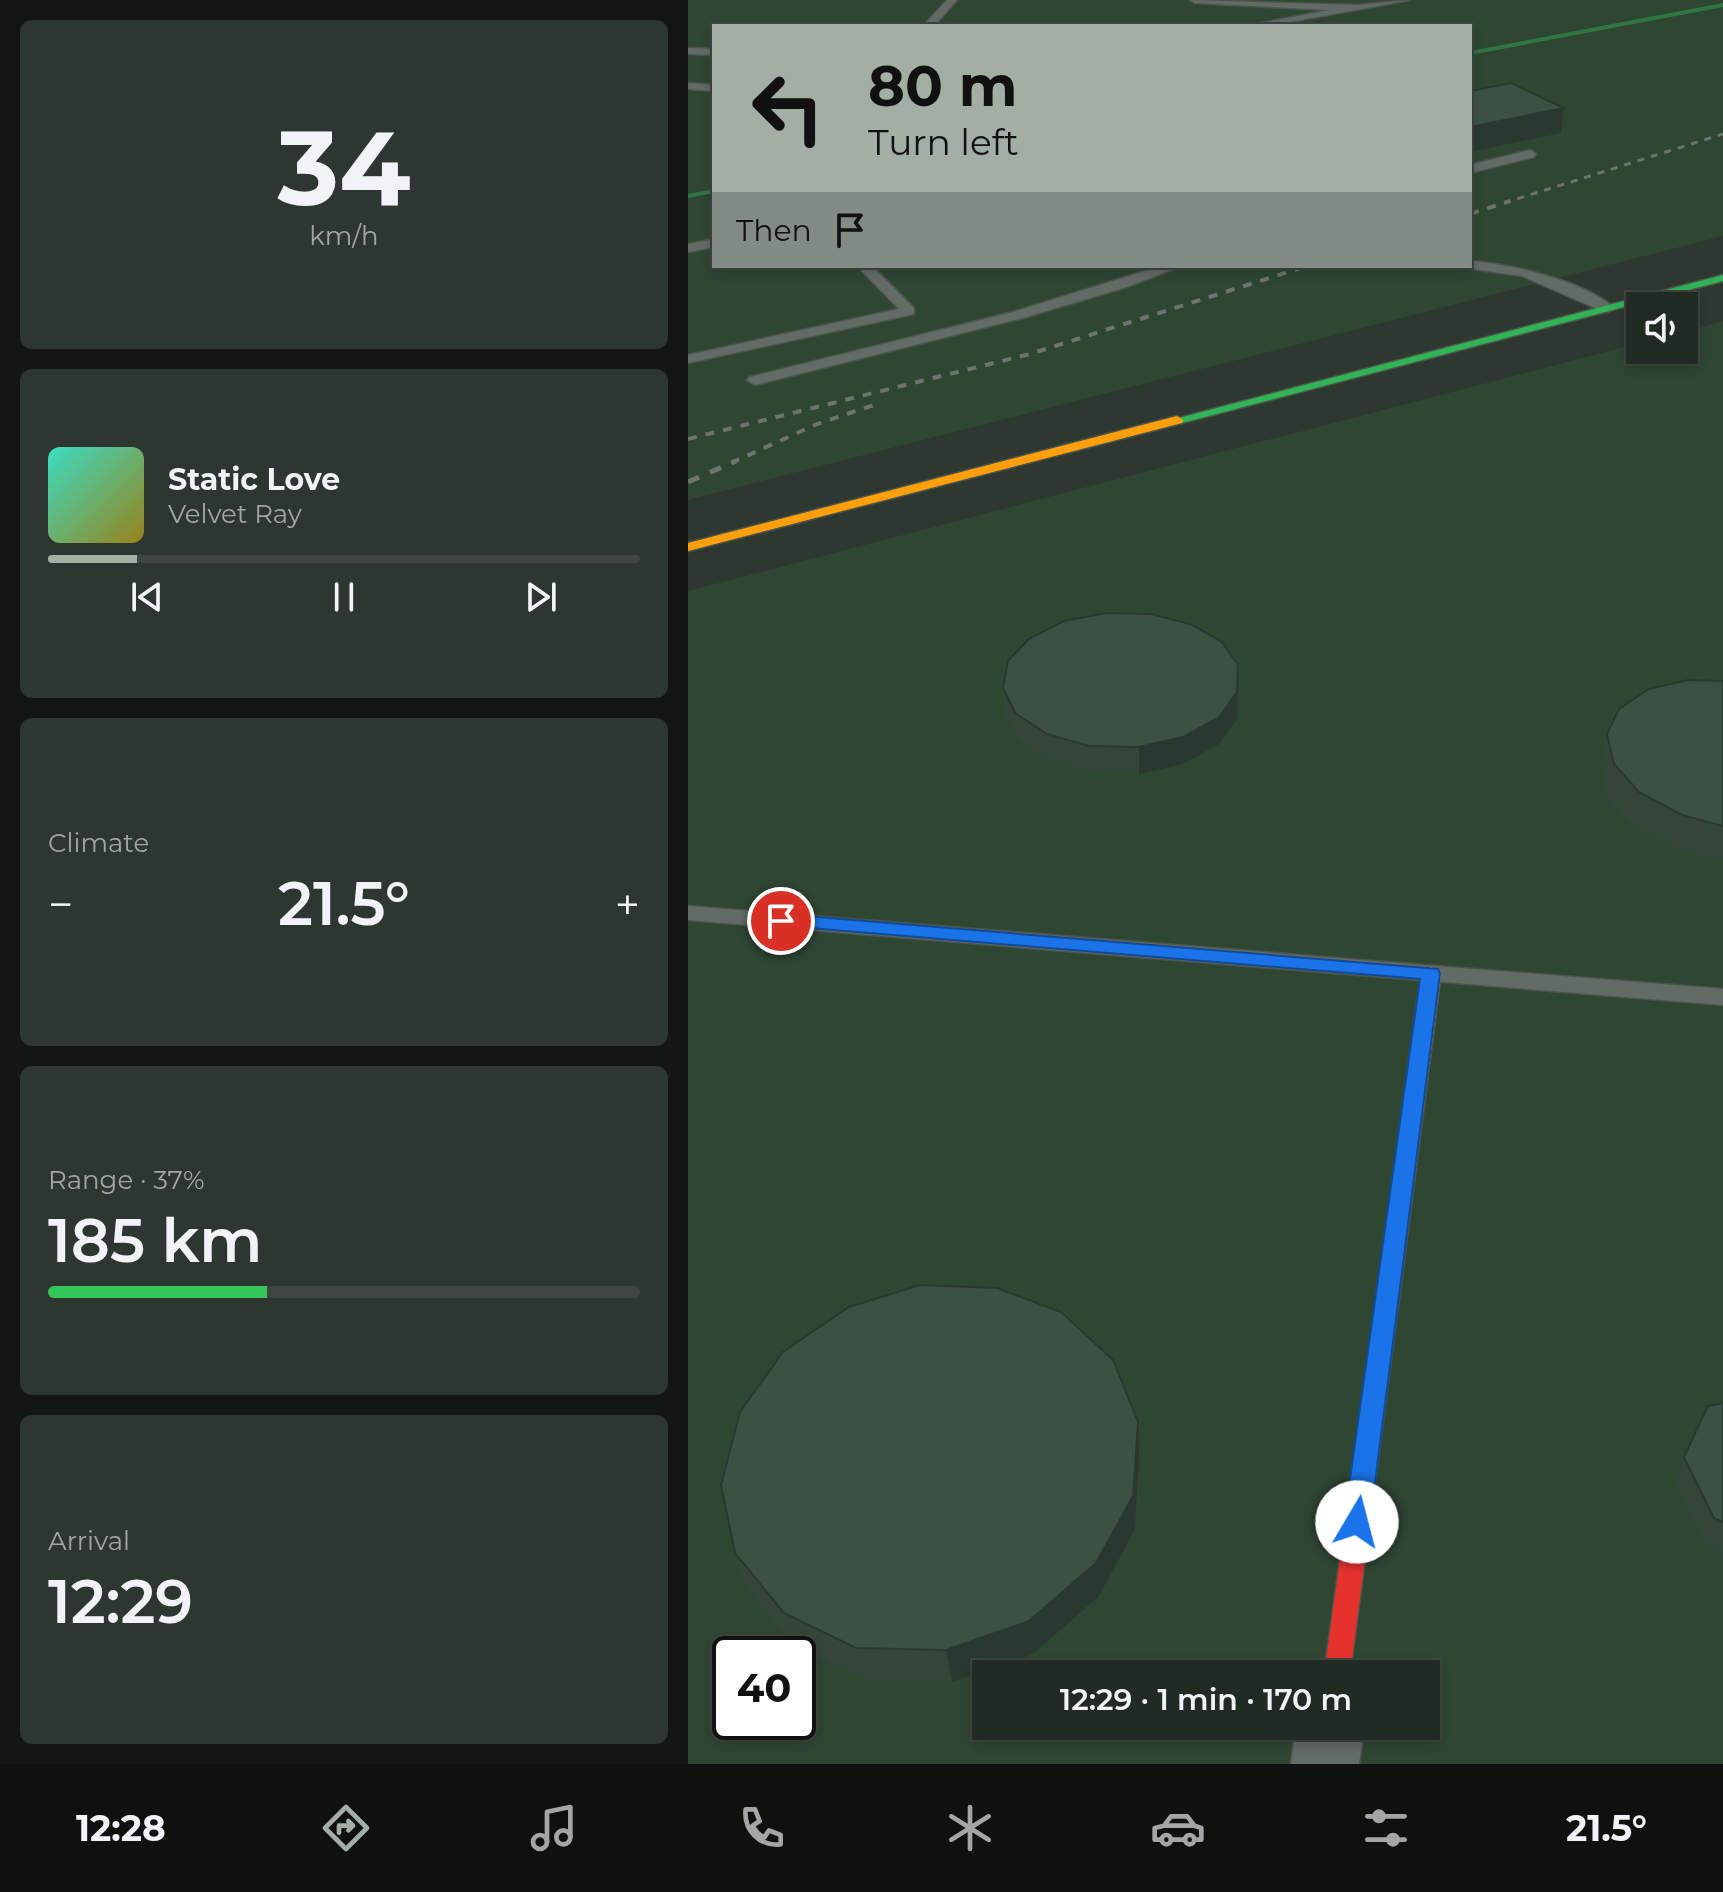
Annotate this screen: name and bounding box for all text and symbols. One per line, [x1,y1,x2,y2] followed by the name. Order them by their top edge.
[868,52,1018,120] text: 80 m
[736,56,840,160] icon: left
[277,104,411,231] text: 34
[868,120,1019,164] text: Turn left
[828,208,872,252] icon: arrive
[736,212,812,249] text: Then
[309,220,379,252] text: km/h
[1626,292,1698,364] map controls
[1626,292,1698,364] button: sound
[168,461,340,498] text: Static Love
[168,498,302,530] text: Velvet Ray
[125,575,169,619] icon: previous
[322,575,366,619] icon: pause
[519,575,563,619] icon: next
[48,827,149,859] text: Climate
[278,867,410,940] text: 21.5°
[48,877,73,931] text: −
[615,877,640,931] text: +
[747,887,815,955] pin
[759,899,803,943] icon: arrive
[48,1164,204,1196] text: Range · 37%
[48,1204,263,1277] text: 185 km
[1315,1480,1399,1564] position arrow
[48,1525,130,1557] text: Arrival
[48,1565,193,1638] text: 12:29
[712,1636,816,1740] speed limit sign: 40
[1060,1681,1352,1718] text: 12:29 · 1 min · 170 m
[318,1800,374,1856] icon: directions
[526,1800,582,1856] icon: music
[734,1800,790,1856] icon: phone
[942,1800,998,1856] icon: climate
[1150,1800,1206,1856] icon: car
[1358,1800,1414,1856] icon: filters
[76,1806,166,1850] text: 12:28
[1566,1806,1647,1850] text: 21.5°

